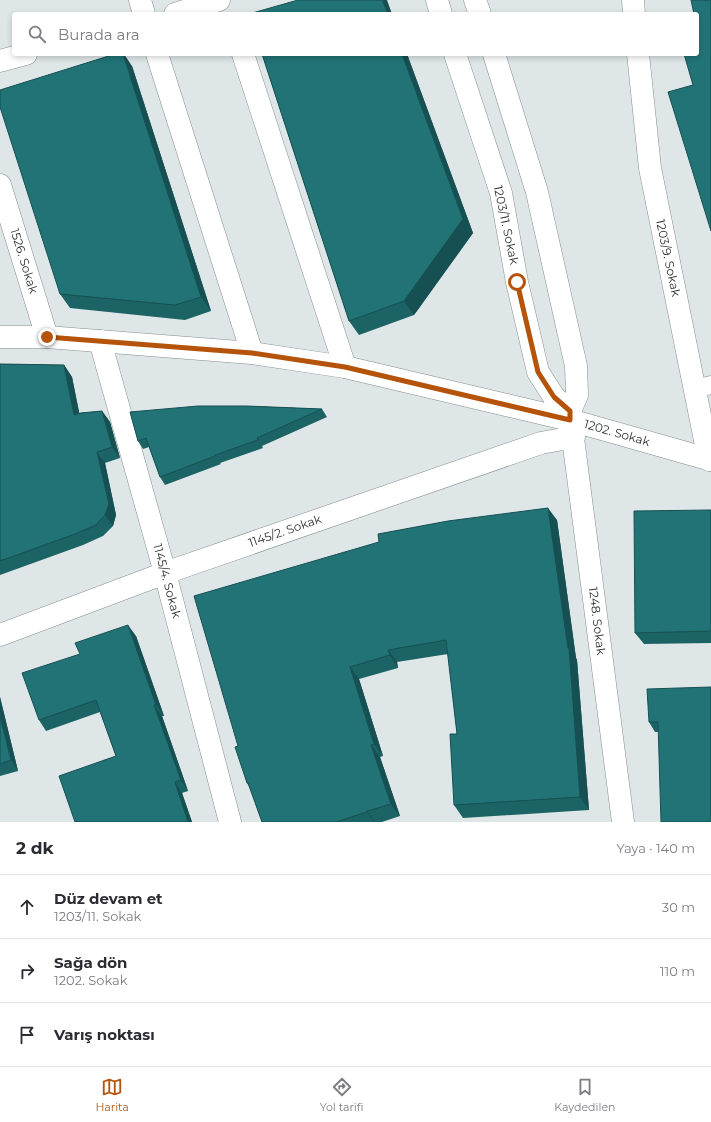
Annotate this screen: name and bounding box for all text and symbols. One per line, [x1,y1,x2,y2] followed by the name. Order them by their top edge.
[12,12,699,56] search box
[26,23,48,45] icon: search
[58,25,140,44] text: Burada ara
[491,184,522,267] street label: 1203/11. Sokak
[653,218,684,299] street label: 1203/9. Sokak
[7,227,42,296] street label: 1526. Sokak
[508,273,526,291] route start
[38,328,56,346] route end
[582,416,653,449] street label: 1202. Sokak
[246,511,324,550] street label: 1145/2. Sokak
[150,542,185,621] street label: 1145/4. Sokak
[586,586,609,657] street label: 1248. Sokak
[16,838,54,858] text: 2 dk
[617,840,695,856] text: Yaya · 140 m
[54,889,163,908] text: Düz devam et
[16,896,38,918] icon: ahead
[662,899,695,915] text: 30 m
[54,908,141,924] text: 1203/11. Sokak
[54,953,127,972] text: Sağa dön
[16,960,38,982] icon: right
[660,963,695,979] text: 110 m
[54,972,128,988] text: 1202. Sokak
[16,1024,38,1046] icon: arrive
[54,1025,155,1044] text: Varış noktası
[95,1076,129,1114] tab: Harita
[320,1076,363,1114] tab: Yol tarifi
[554,1076,616,1114] tab: Kaydedilen

